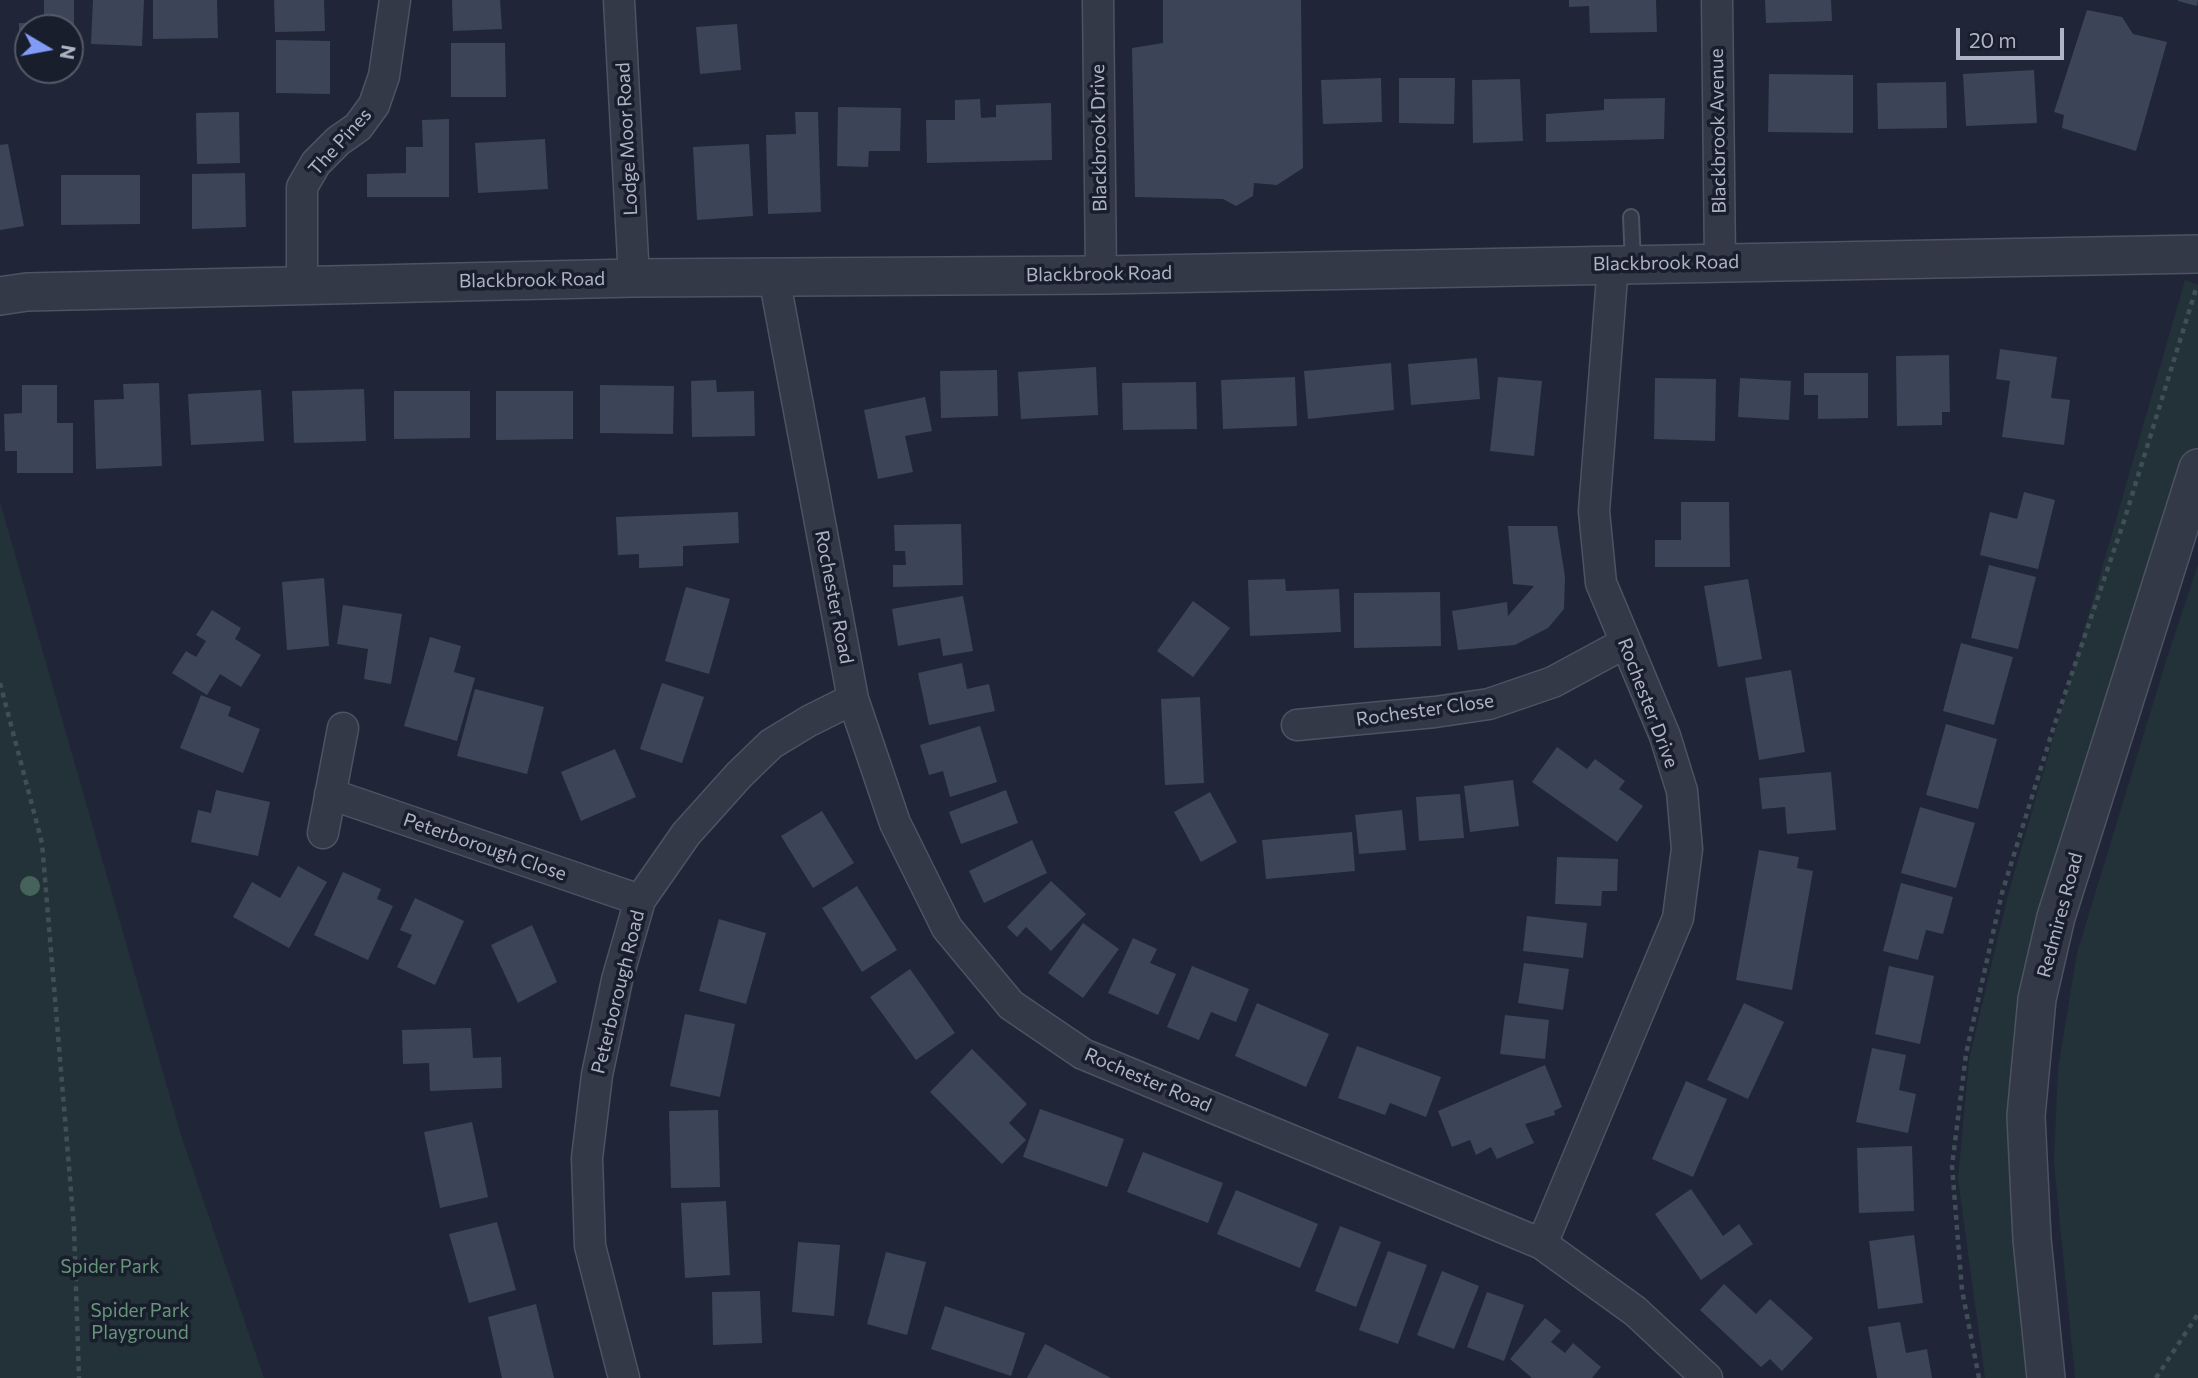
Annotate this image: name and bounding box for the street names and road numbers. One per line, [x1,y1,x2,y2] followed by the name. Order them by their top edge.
[1705,48,1731,214] street label: Blackbrook Avenue
[612,62,642,216] street label: Lodge Moor Road
[1086,64,1112,212] street label: Blackbrook Drive
[304,103,376,181] street label: The Pines
[1593,250,1739,276] street label: Blackbrook Road
[1026,261,1172,287] street label: Blackbrook Road
[459,267,605,293] street label: Blackbrook Road
[810,528,858,666] street label: Rochester Road
[1613,635,1683,771] street label: Rochester Drive
[1355,689,1495,731] street label: Rochester Close
[400,808,570,886] street label: Peterborough Close
[2032,850,2088,980] street label: Redmires Road
[587,908,649,1076] street label: Peterborough Road
[1081,1043,1215,1117] street label: Rochester Road

